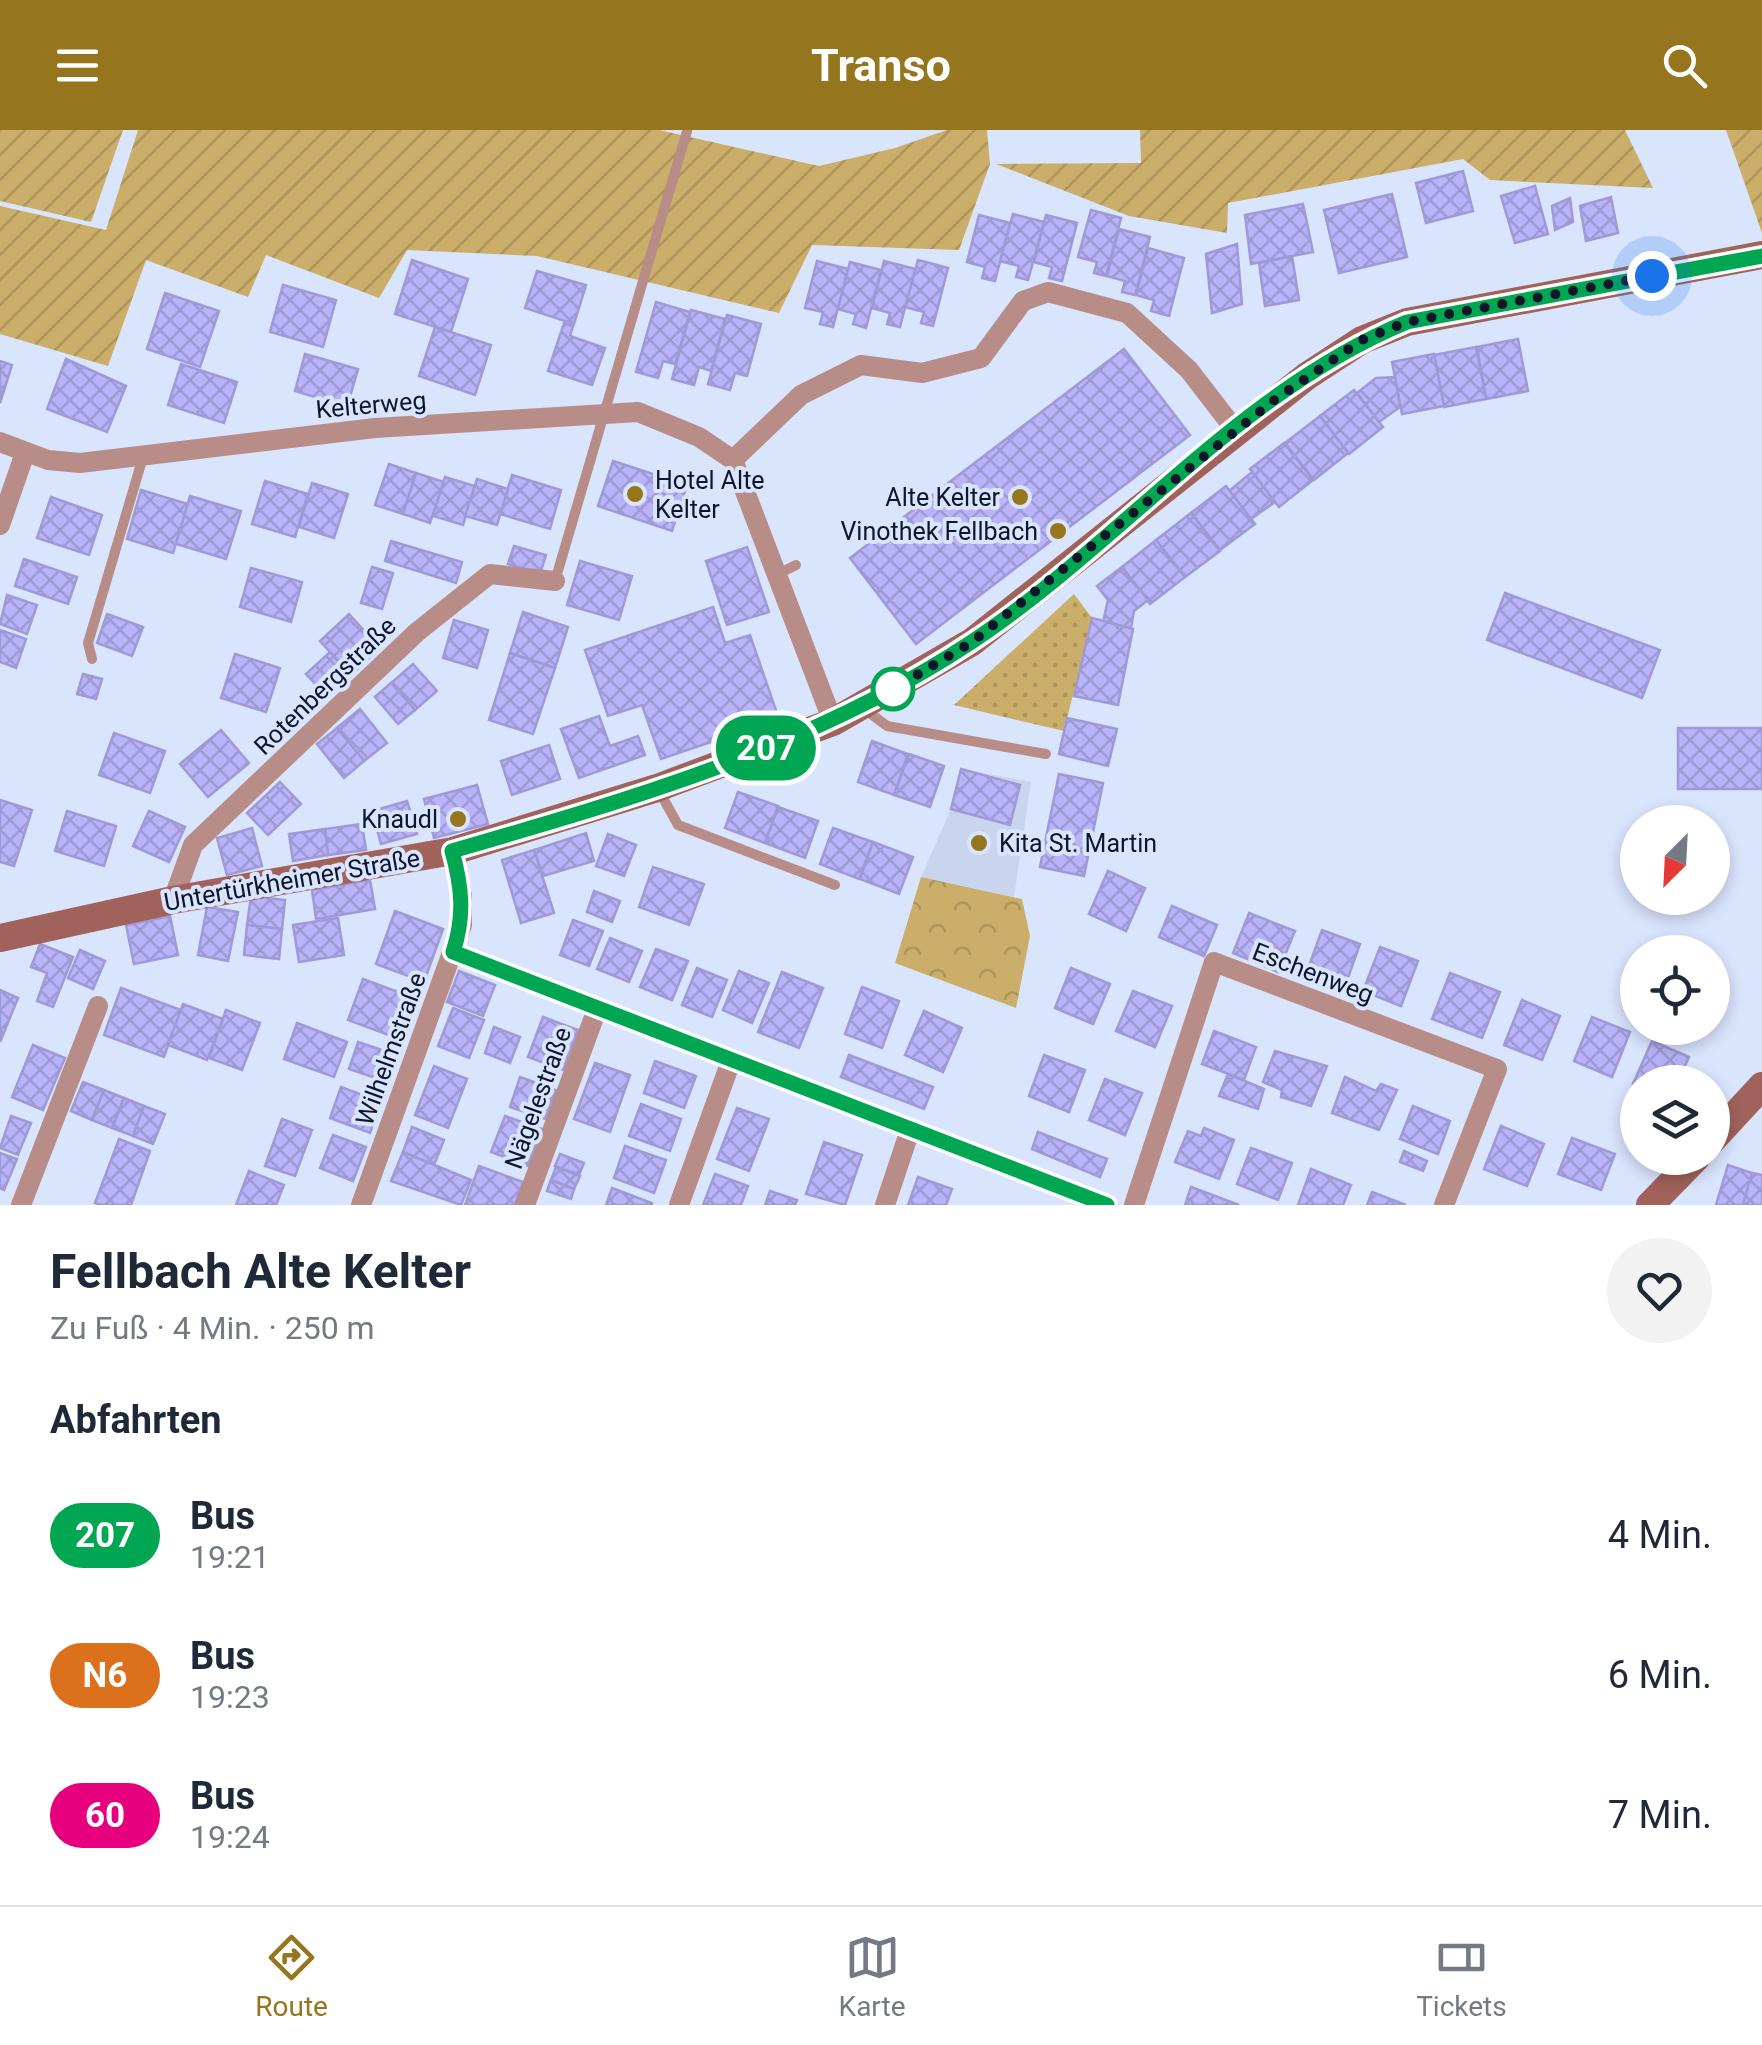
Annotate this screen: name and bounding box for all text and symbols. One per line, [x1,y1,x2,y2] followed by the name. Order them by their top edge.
[50,38,105,93] icon: menu
[1657,38,1712,93] icon: search
[811,39,951,92] text: Transo
[1627,251,1677,301] your location
[314,386,428,424] street label: Kelterweg
[655,466,765,524] place label: Hotel Alte Kelter
[624,483,646,505] marker: Hotel Alte Kelter
[885,483,1001,512] place label: Alte Kelter
[1009,486,1031,508] marker: Alte Kelter
[840,517,1038,546] place label: Vinothek Fellbach
[1047,520,1069,542] marker: Vinothek Fellbach
[248,611,402,761] street label: Rotenbergstraße
[872,668,914,710] unlabelled marker
[708,716,824,780] line badge: 207
[736,728,796,769] text: 207
[361,805,438,834] place label: Knaudl
[1620,805,1730,915] north arrow
[1620,805,1730,1175] map controls
[447,808,469,830] marker: Knaudl
[999,829,1157,858] place label: Kita St. Martin
[968,832,990,854] marker: Kita St. Martin
[162,843,422,917] street label: Untertürkheimer Straße
[1620,935,1730,1045] button: locate
[1248,937,1378,1009] street label: Eschenweg
[350,969,432,1129] street label: Wilhelmstraße
[499,1023,577,1173] street label: Nägelestraße
[1620,1065,1730,1175] button: layers
[1607,1238,1712,1343] button: heart
[50,1243,471,1300] text: Fellbach Alte Kelter
[50,1309,375,1347] text: Zu Fuß · 4 Min. · 250 m
[50,1398,222,1442] text: Abfahrten
[190,1494,255,1538] text: Bus
[1608,1513,1712,1557] text: 4 Min.
[75,1515,135,1556] text: 207
[190,1538,270,1576] text: 19:21
[190,1634,255,1678] text: Bus
[1608,1653,1712,1697] text: 6 Min.
[83,1655,127,1696] text: N6
[190,1678,270,1716] text: 19:23
[190,1774,255,1818] text: Bus
[1608,1793,1712,1837] text: 7 Min.
[85,1795,125,1836] text: 60
[190,1818,270,1856] text: 19:24
[255,1930,328,2023] tab: Route
[839,1930,906,2023] tab: Karte
[1416,1930,1507,2023] tab: Tickets

